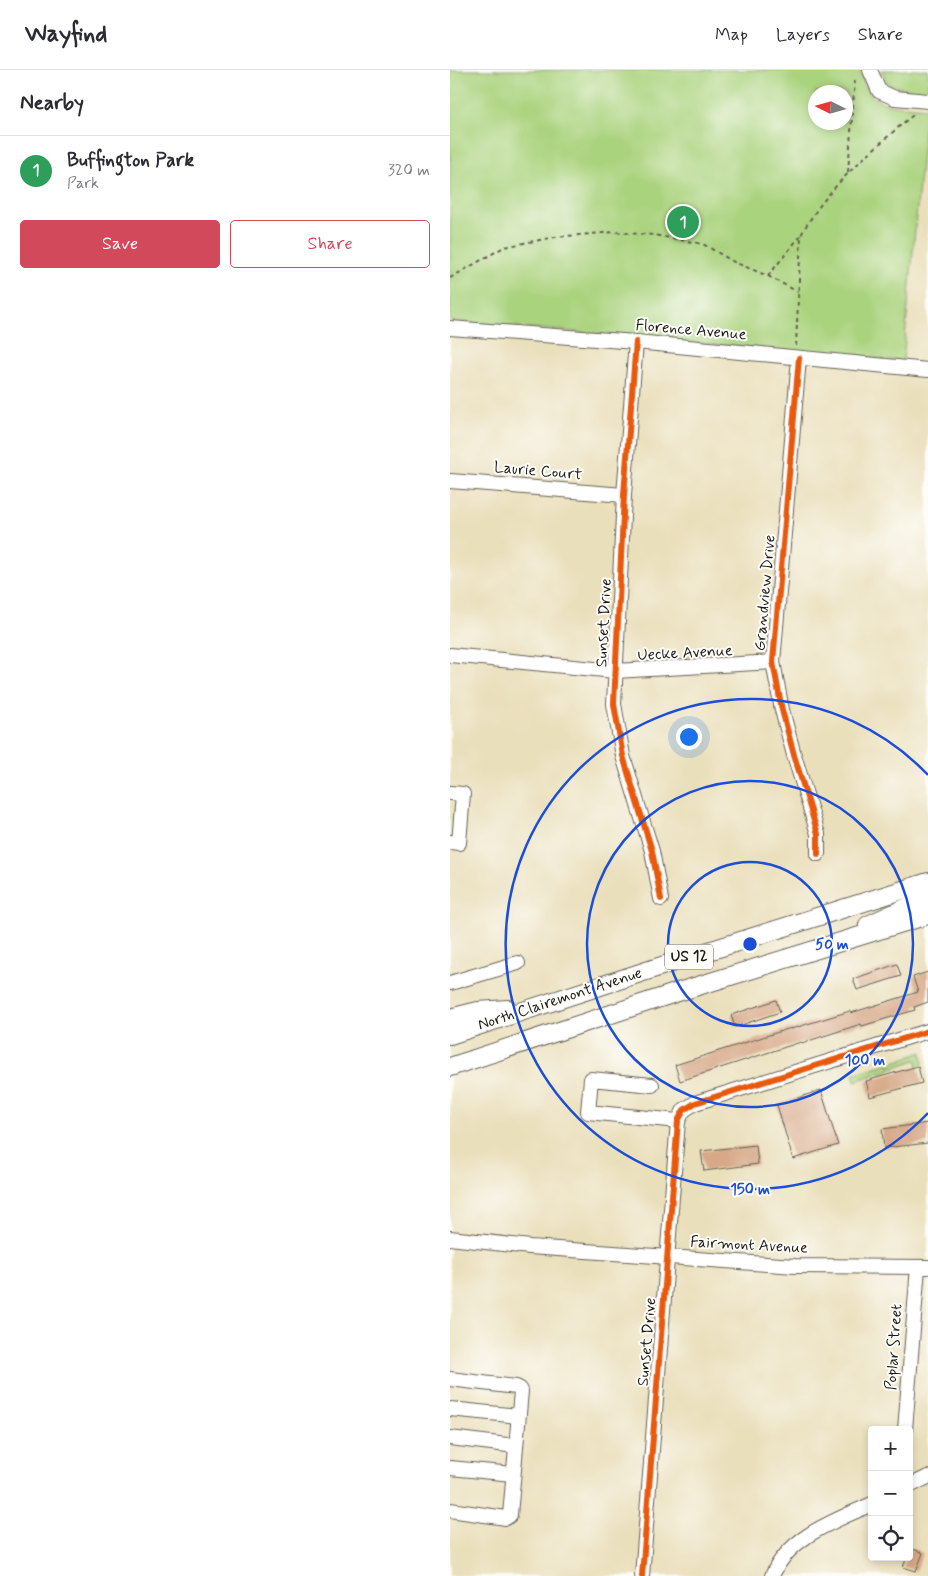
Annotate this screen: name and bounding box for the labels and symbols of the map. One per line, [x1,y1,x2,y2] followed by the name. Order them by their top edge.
[808,85,853,130] north arrow
[667,203,699,241] pin: 1
[635,315,747,345] street label: Florence Avenue
[493,457,583,485] street label: Laurie Court
[749,534,781,652] street label: Grandview Drive
[591,578,617,668] street label: Sunset Drive
[637,640,733,666] street label: Uecke Avenue
[676,724,702,750] your location
[741,935,759,953] centre of rings
[815,935,849,955] text: 50 m
[665,944,713,970] road number: US 12
[475,963,645,1035] street label: North Clairemont Avenue
[845,1051,885,1071] text: 100 m
[730,1180,770,1200] text: 150 m
[690,1231,808,1259] street label: Fairmont Avenue
[633,1297,661,1387] street label: Sunset Drive
[881,1303,907,1391] street label: Poplar Street

